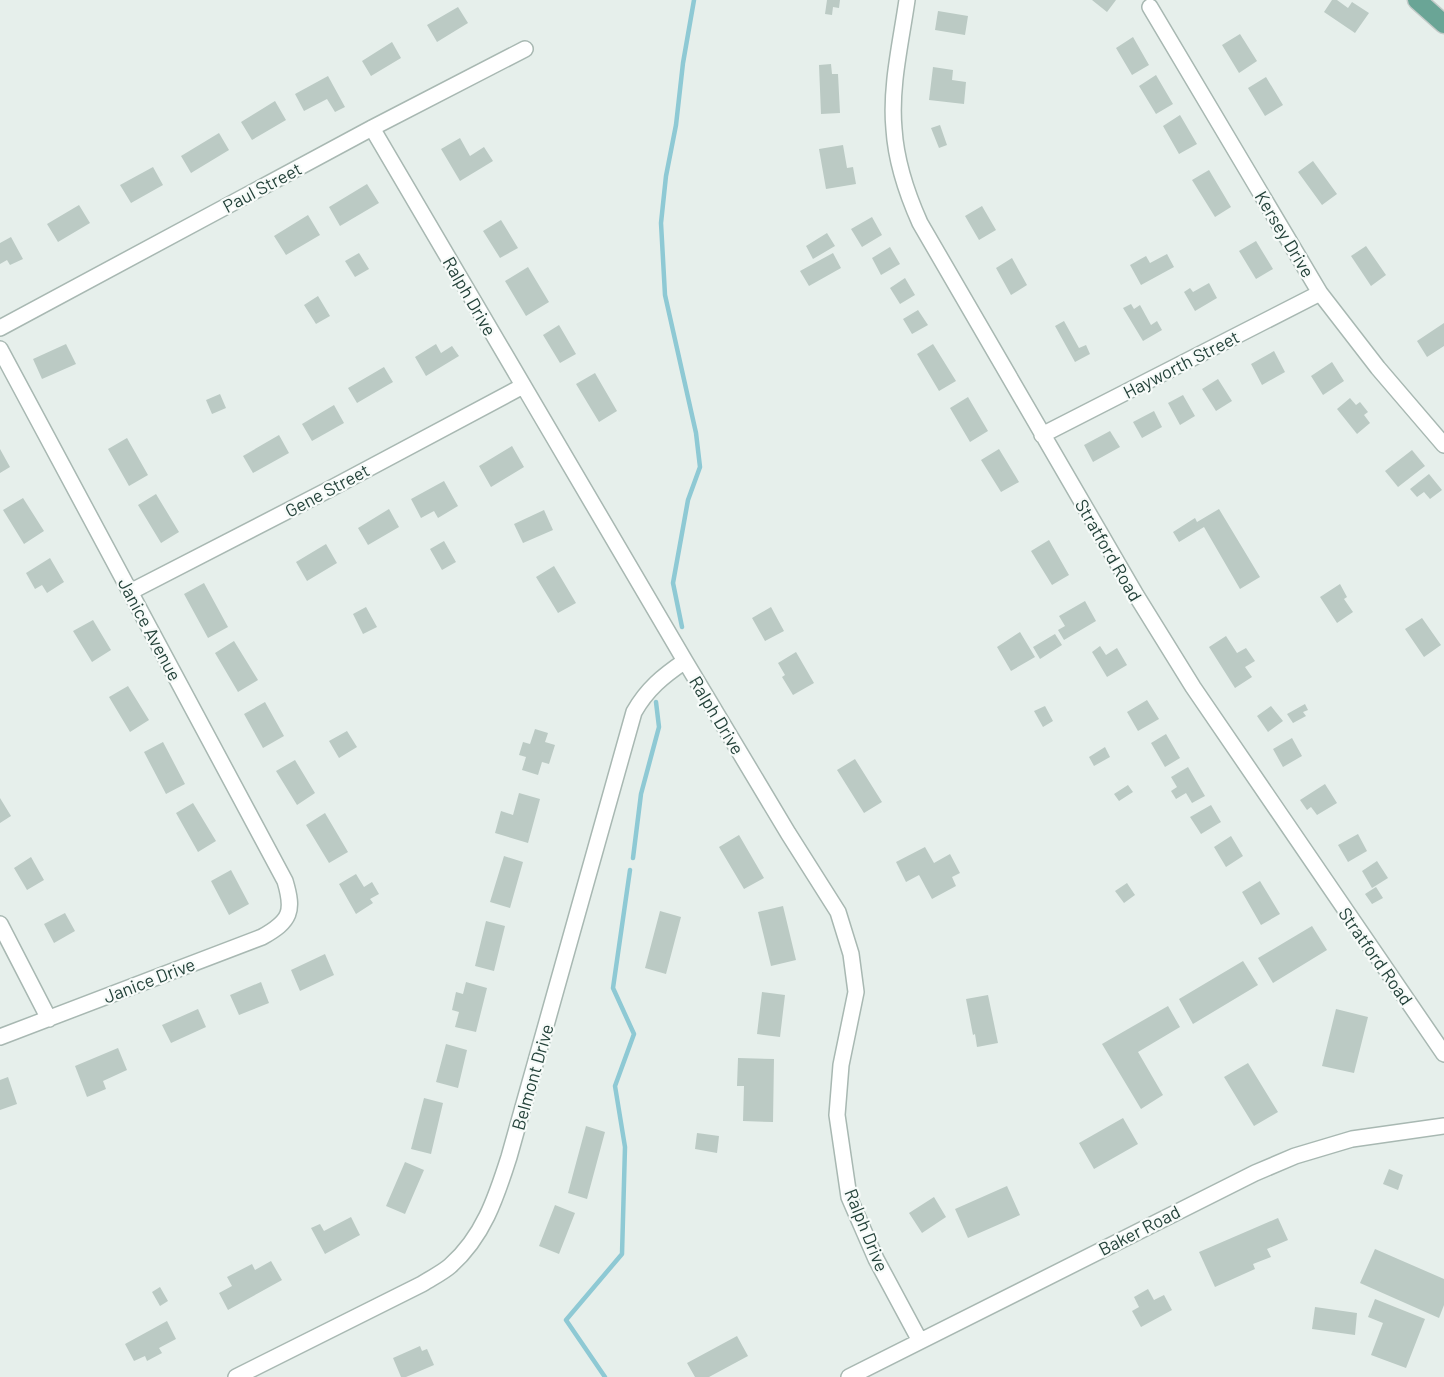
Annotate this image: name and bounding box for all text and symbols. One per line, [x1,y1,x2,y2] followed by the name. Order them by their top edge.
[219,157,305,217] street label: Paul Street
[1251,187,1319,281] street label: Kersey Drive
[439,253,501,339] street label: Ralph Drive
[1119,325,1243,403] street label: Hayworth Street
[281,459,373,521] street label: Gene Street
[1071,495,1147,605] street label: Stratford Road
[114,574,186,684] street label: Janice Avenue
[685,672,749,758] street label: Ralph Drive
[1334,903,1418,1009] street label: Stratford Road
[100,952,198,1008] street label: Janice Drive
[506,1021,558,1133] street label: Belmont Drive
[840,1185,894,1275] street label: Ralph Drive
[1095,1200,1183,1260] street label: Baker Road

